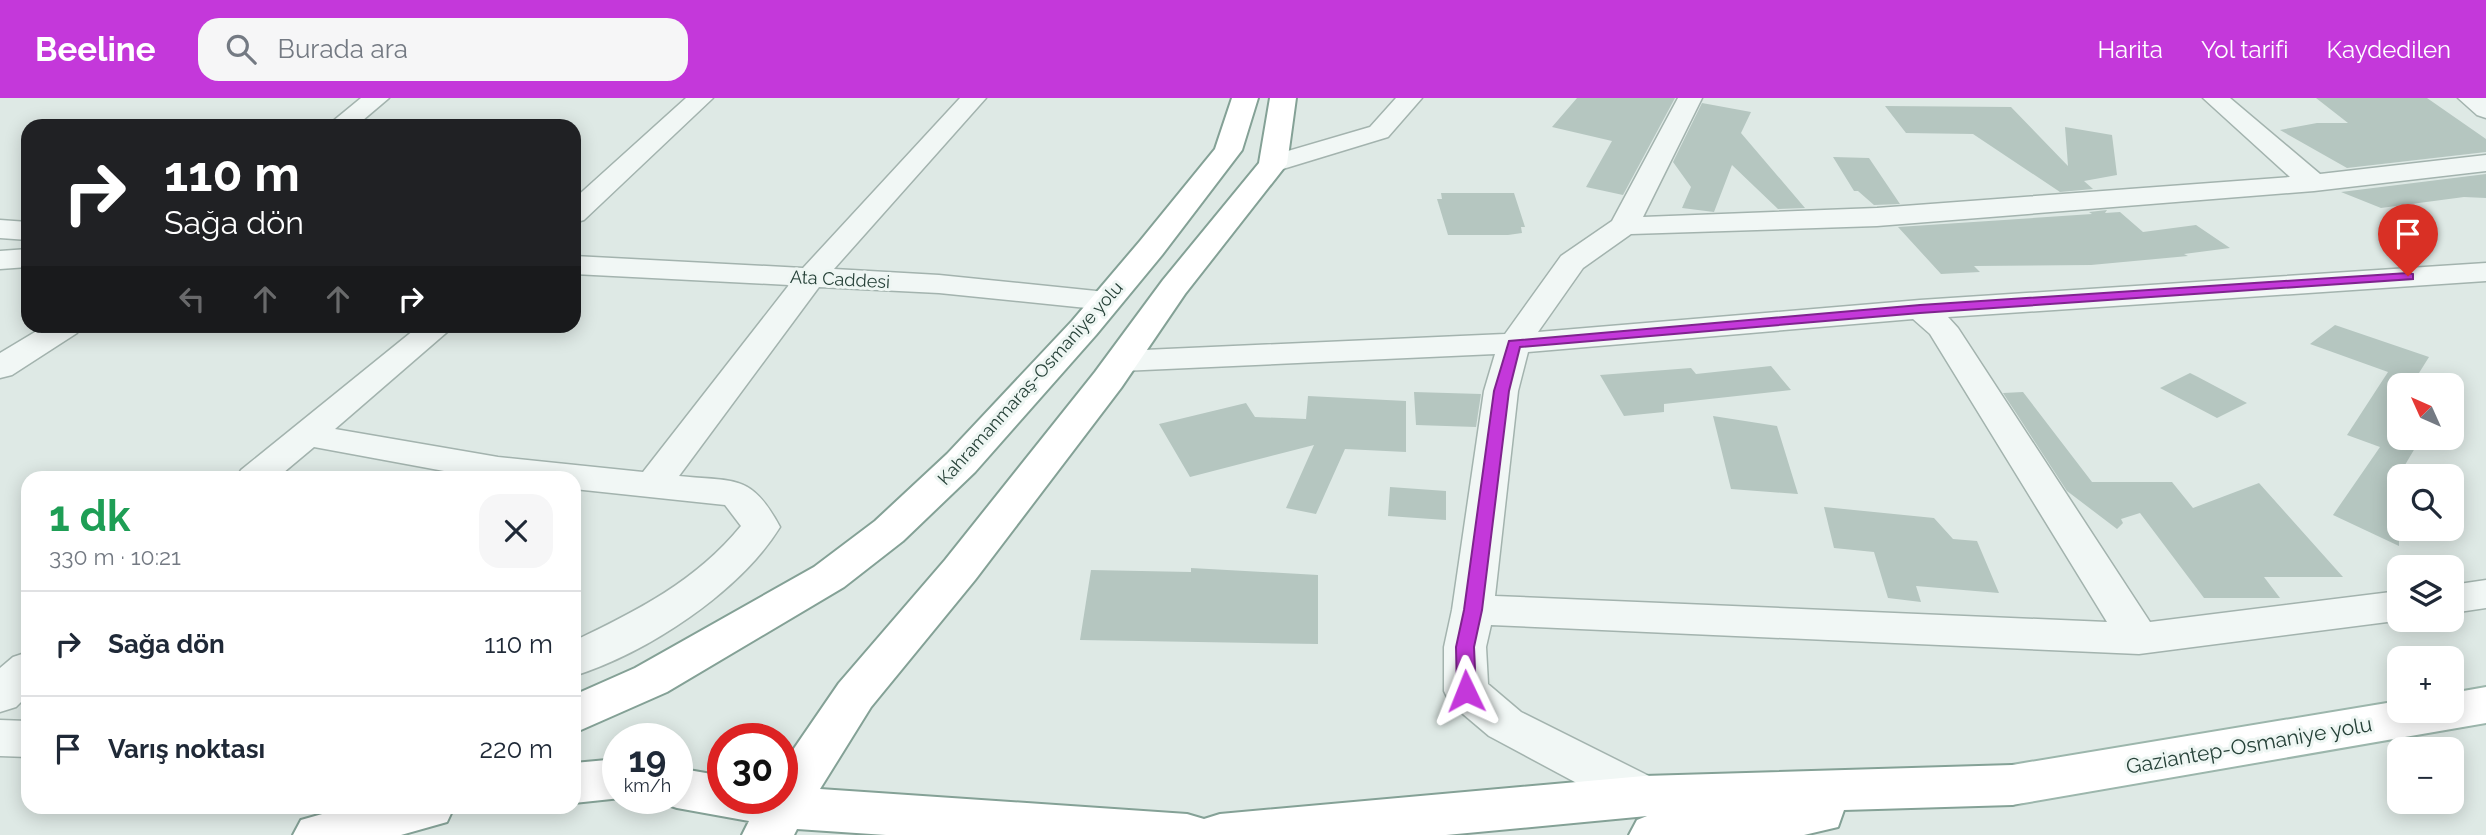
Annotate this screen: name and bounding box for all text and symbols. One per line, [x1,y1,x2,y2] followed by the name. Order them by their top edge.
[198,18,688,81] search box
[35,30,156,69] text: Beeline
[222,30,260,68] icon: search
[278,34,408,64] text: Burada ara
[2097,35,2163,64] text: Harita
[2201,35,2289,64] text: Yol tarifi
[2327,35,2451,64] text: Kaydedilen
[164,145,300,202] text: 110 m
[49,147,140,238] icon: right
[164,204,304,241] text: Sağa dön
[2378,204,2438,276] pin
[2389,215,2427,253] icon: arrive
[790,266,890,292] street label: Ata Caddesi
[933,277,1127,489] street label: Kahramanmaraş-Osmaniye yolu
[173,280,211,318] icon: left
[246,280,284,318] icon: ahead
[319,280,357,318] icon: ahead
[392,280,430,318] icon: right
[2387,373,2464,450] north arrow
[2387,373,2464,814] map controls
[2387,464,2464,541] button: search
[49,492,130,541] text: 1 dk
[479,494,553,568] button: close
[49,543,181,570] text: 330 m · 10:21
[2387,555,2464,632] button: layers
[49,625,87,663] icon: right
[108,629,225,659] text: Sağa dön
[484,629,553,659] text: 110 m
[2387,646,2464,723] button: +
[1429,654,1503,728] position arrow
[2124,711,2374,779] street label: Gaziantep-Osmaniye yolu
[707,723,798,814] speed limit sign: 30
[49,730,87,768] icon: arrive
[108,734,265,764] text: Varış noktası
[479,734,553,764] text: 220 m
[2387,737,2464,814] button: −
[629,739,666,780] text: 19
[624,775,671,796] text: km/h

